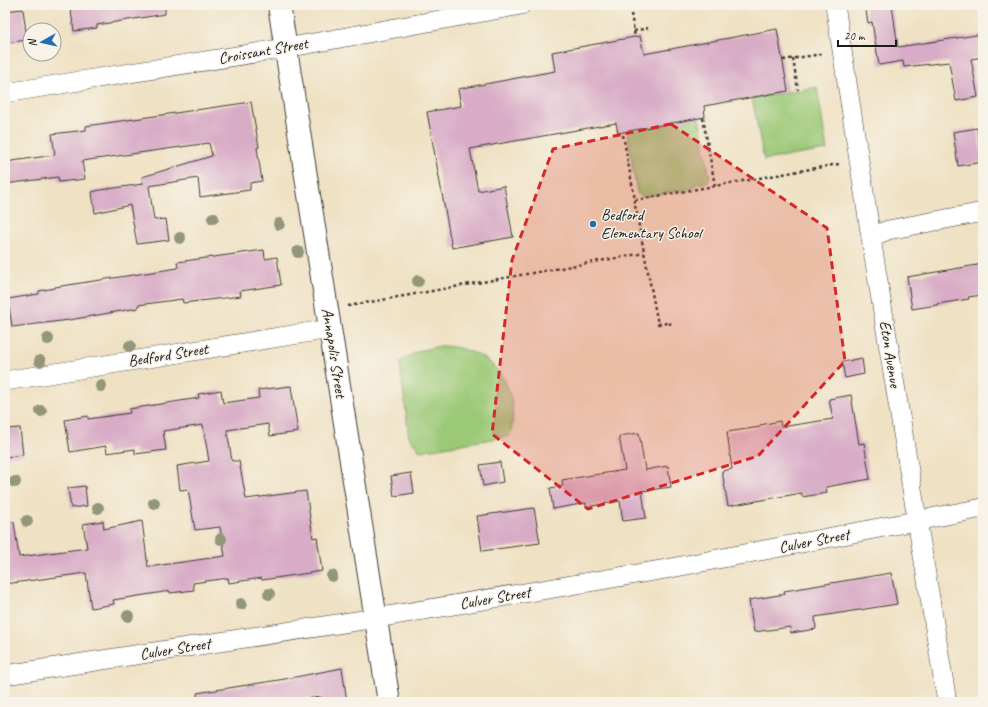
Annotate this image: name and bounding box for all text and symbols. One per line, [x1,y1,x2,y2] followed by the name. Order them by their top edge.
[22,22,62,62] north arrow
[838,22,896,48] scale bar
[844,28,866,44] text: 20 m
[217,33,311,69] street label: Croissant Street
[24,37,40,48] text: N
[601,205,704,243] place label: Bedford Elementary School
[588,219,598,229] marker: Bedford Elementary School
[317,307,351,401] street label: Annapolis Street
[875,319,905,391] street label: Eton Avenue
[127,339,211,371] street label: Bedford Street
[777,524,853,558] street label: Culver Street
[458,582,534,614] street label: Culver Street
[138,633,214,664] street label: Culver Street

